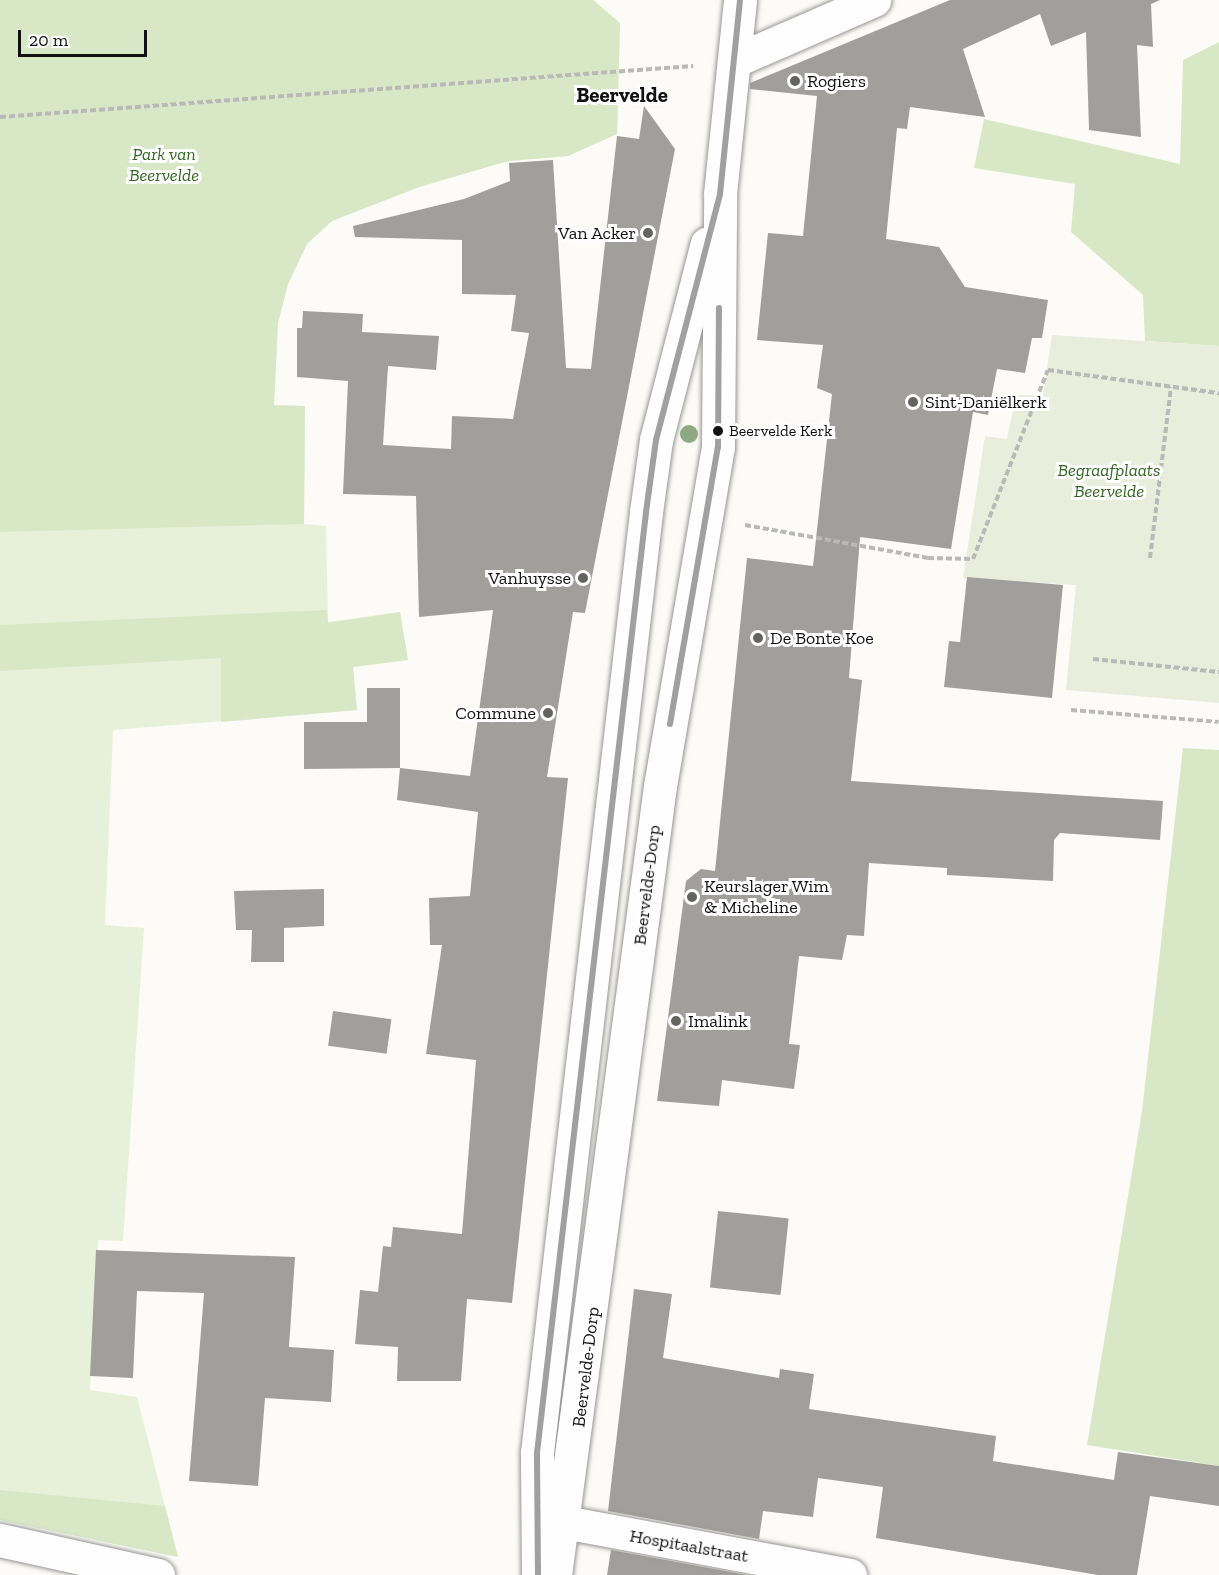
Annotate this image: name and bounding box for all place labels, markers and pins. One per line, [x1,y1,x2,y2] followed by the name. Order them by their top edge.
[807,70,866,92] place label: Rogiers
[788,74,802,88] marker: Rogiers
[558,222,636,244] place label: Van Acker
[641,226,655,240] marker: Van Acker
[925,391,1047,413] place label: Sint-Daniëlkerk
[906,395,920,409] marker: Sint-Daniëlkerk
[729,421,832,441] place label: Beervelde Kerk
[712,425,724,437] marker: Beervelde Kerk
[488,567,571,589] place label: Vanhuysse
[576,571,590,585] marker: Vanhuysse
[770,627,874,649] place label: De Bonte Koe
[751,631,765,645] marker: De Bonte Koe
[455,702,536,724] place label: Commune
[541,706,555,720] marker: Commune
[704,876,830,918] place label: Keurslager Wim & Micheline
[685,890,699,904] marker: Keurslager Wim & Micheline
[688,1010,748,1032] place label: Imalink
[669,1014,683,1028] marker: Imalink

